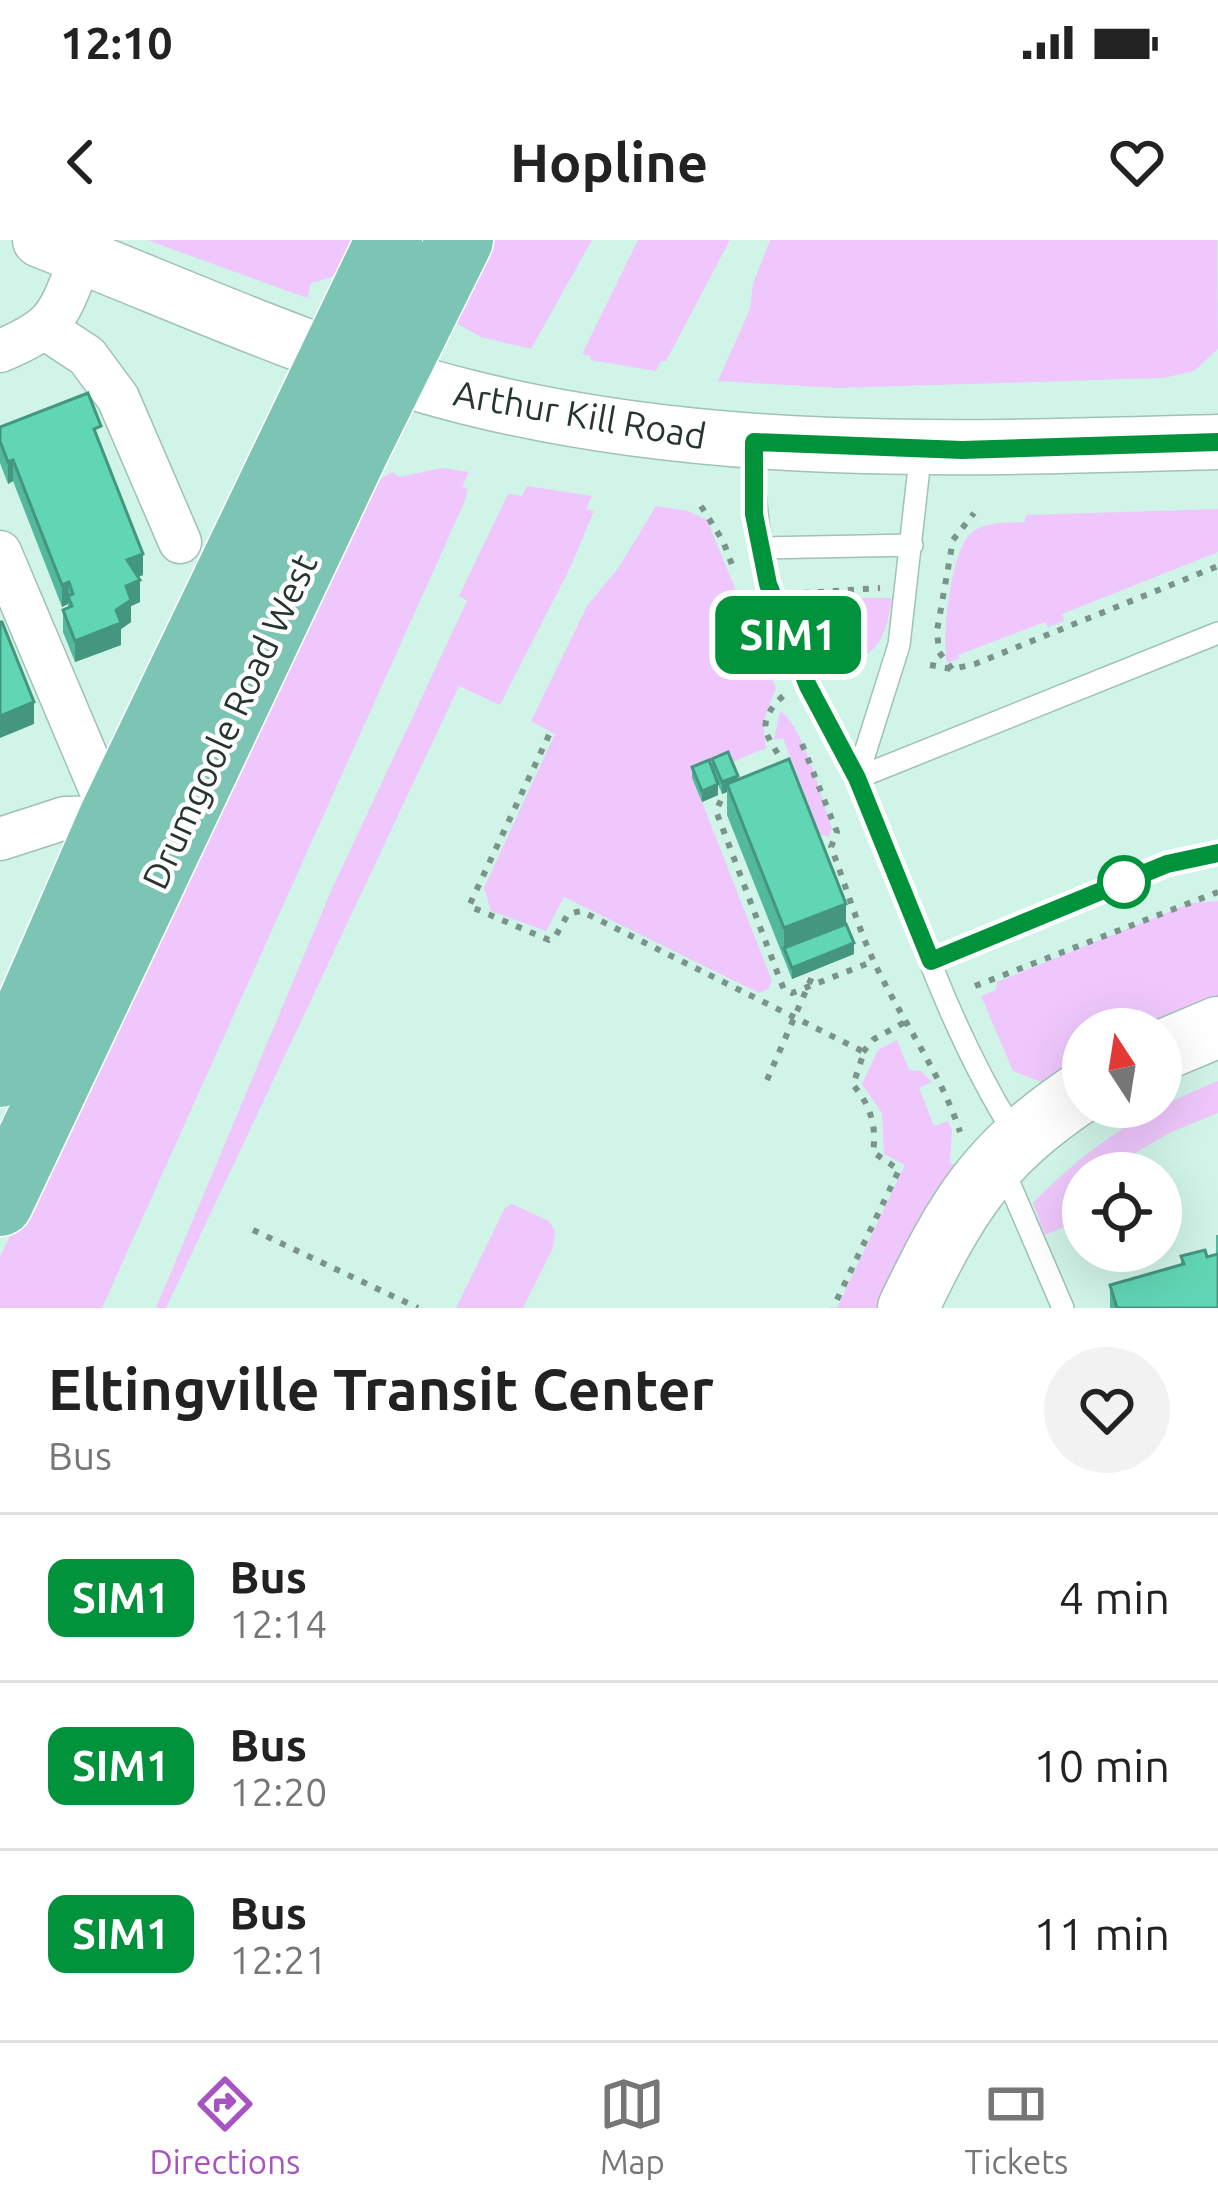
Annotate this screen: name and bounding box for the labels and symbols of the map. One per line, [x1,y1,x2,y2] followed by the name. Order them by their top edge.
[451,372,709,456] street label: Arthur Kill Road
[133,547,325,895] street label: Drumgoole Road West
[704,596,872,674] line badge: SIM1
[1099,857,1149,907] unlabelled marker
[1062,1008,1182,1128] north arrow

